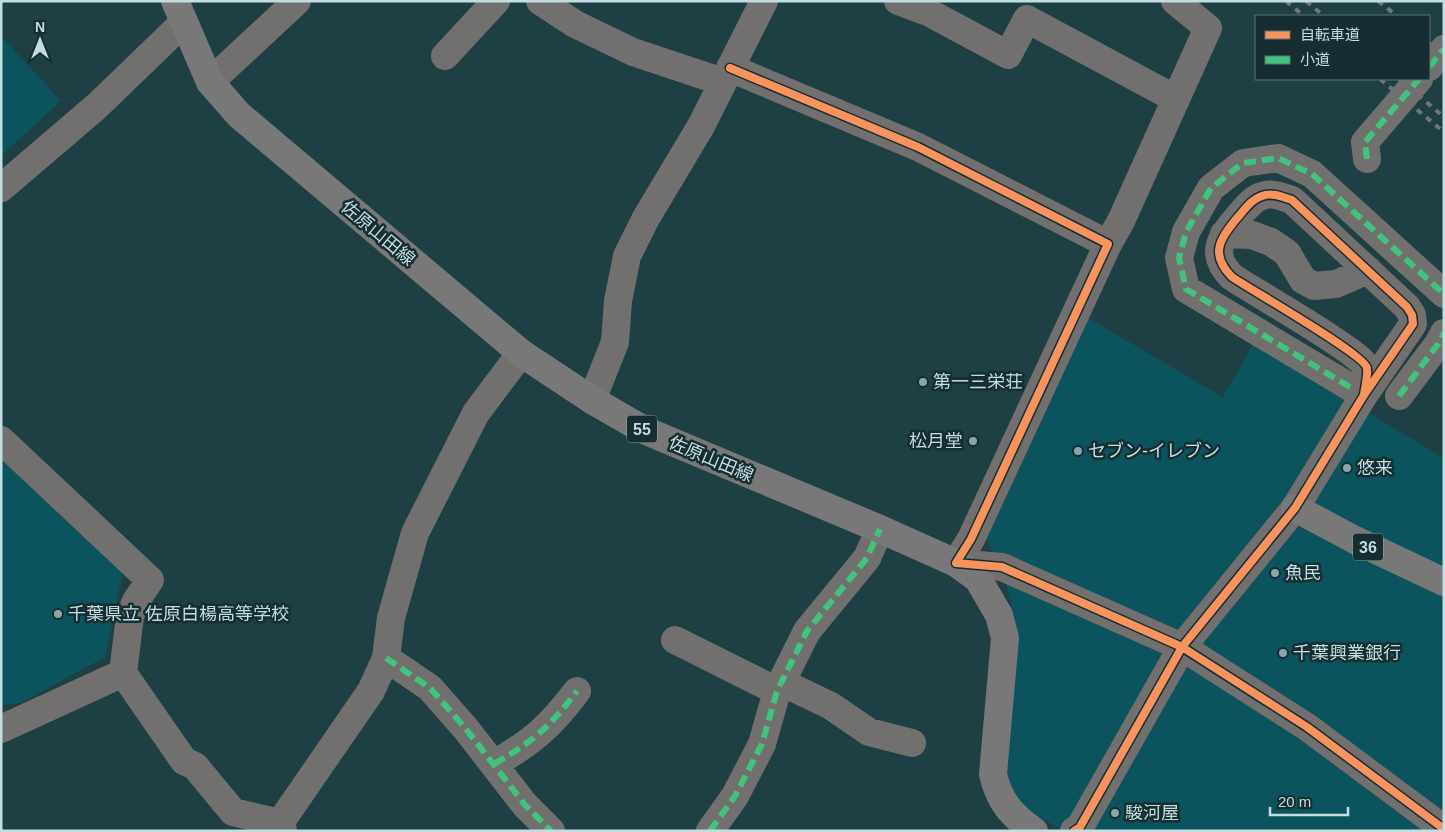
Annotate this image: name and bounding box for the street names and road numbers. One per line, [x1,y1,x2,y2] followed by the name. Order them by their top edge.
[337,196,419,270] street label: 佐原山田線
[627,416,657,442] road number: 55
[666,432,756,486] street label: 佐原山田線
[1353,534,1383,560] road number: 36

